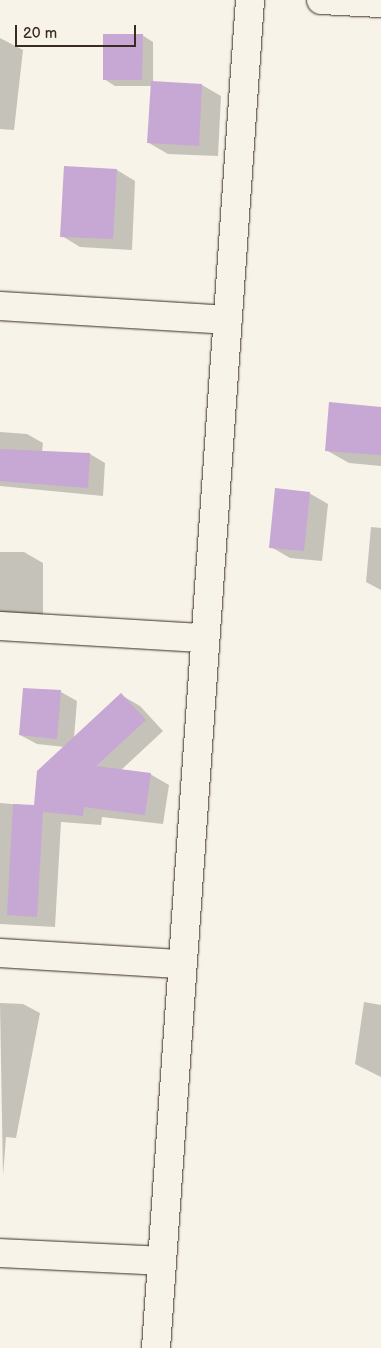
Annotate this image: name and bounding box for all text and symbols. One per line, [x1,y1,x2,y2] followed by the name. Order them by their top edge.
[18,15,139,47] scale bar
[23,24,57,43] text: 20 m

